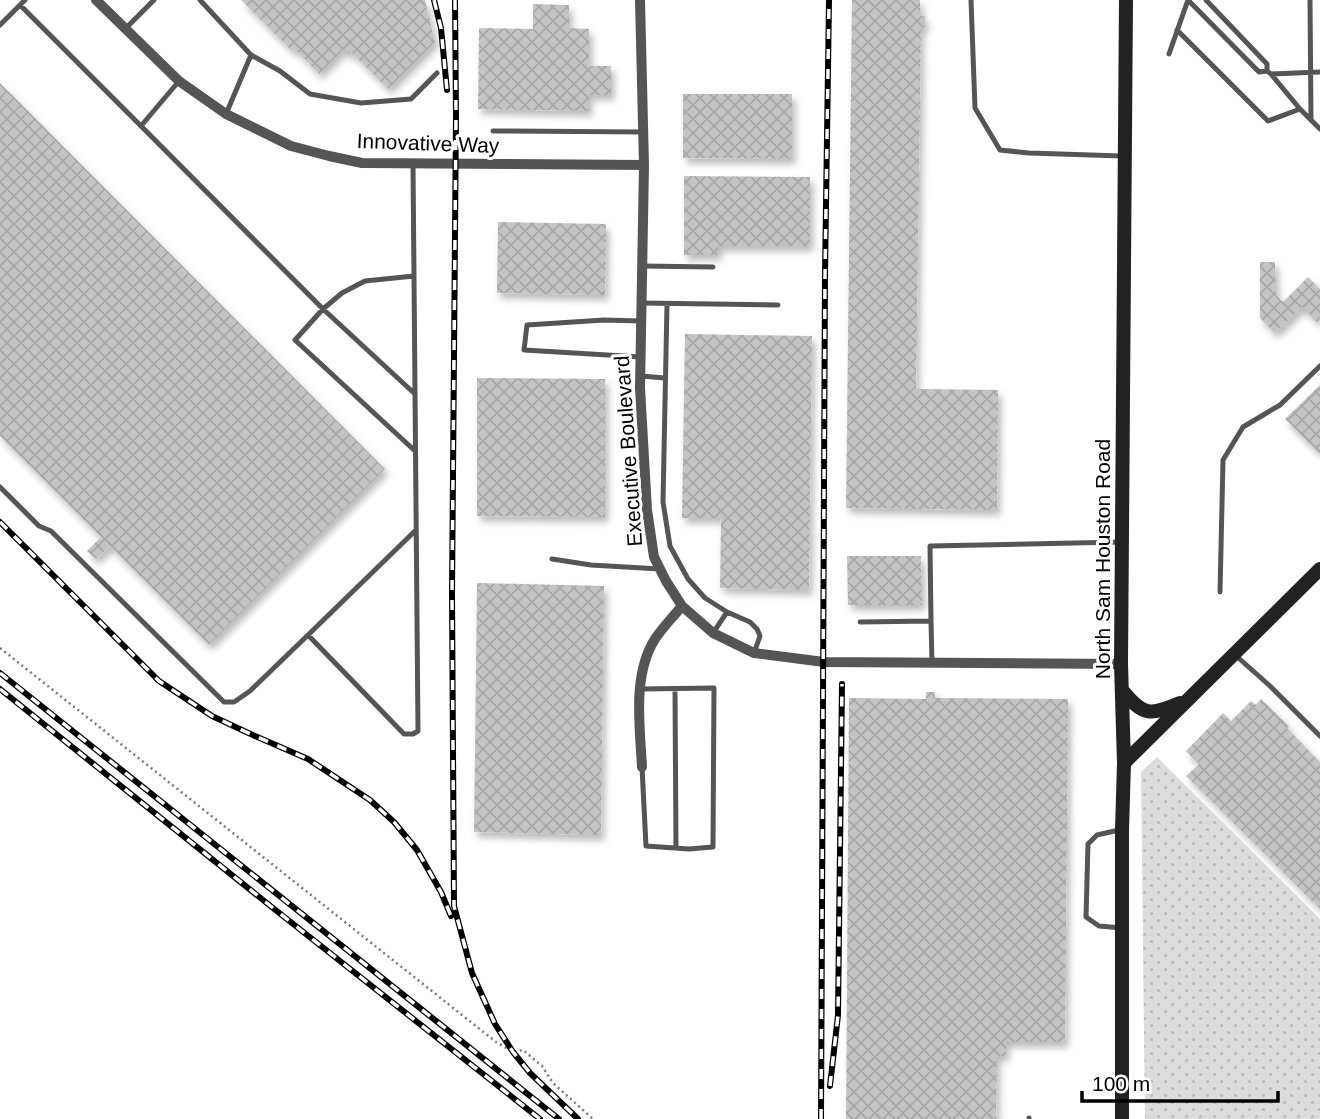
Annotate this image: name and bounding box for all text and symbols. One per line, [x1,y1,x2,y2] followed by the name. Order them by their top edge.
[356,129,500,157] street label: Innovative Way
[610,355,646,547] street label: Executive Boulevard
[1091,439,1114,679] street label: North Sam Houston Road
[1082,1060,1278,1104] scale bar
[1092,1072,1150,1095] text: 100 m

